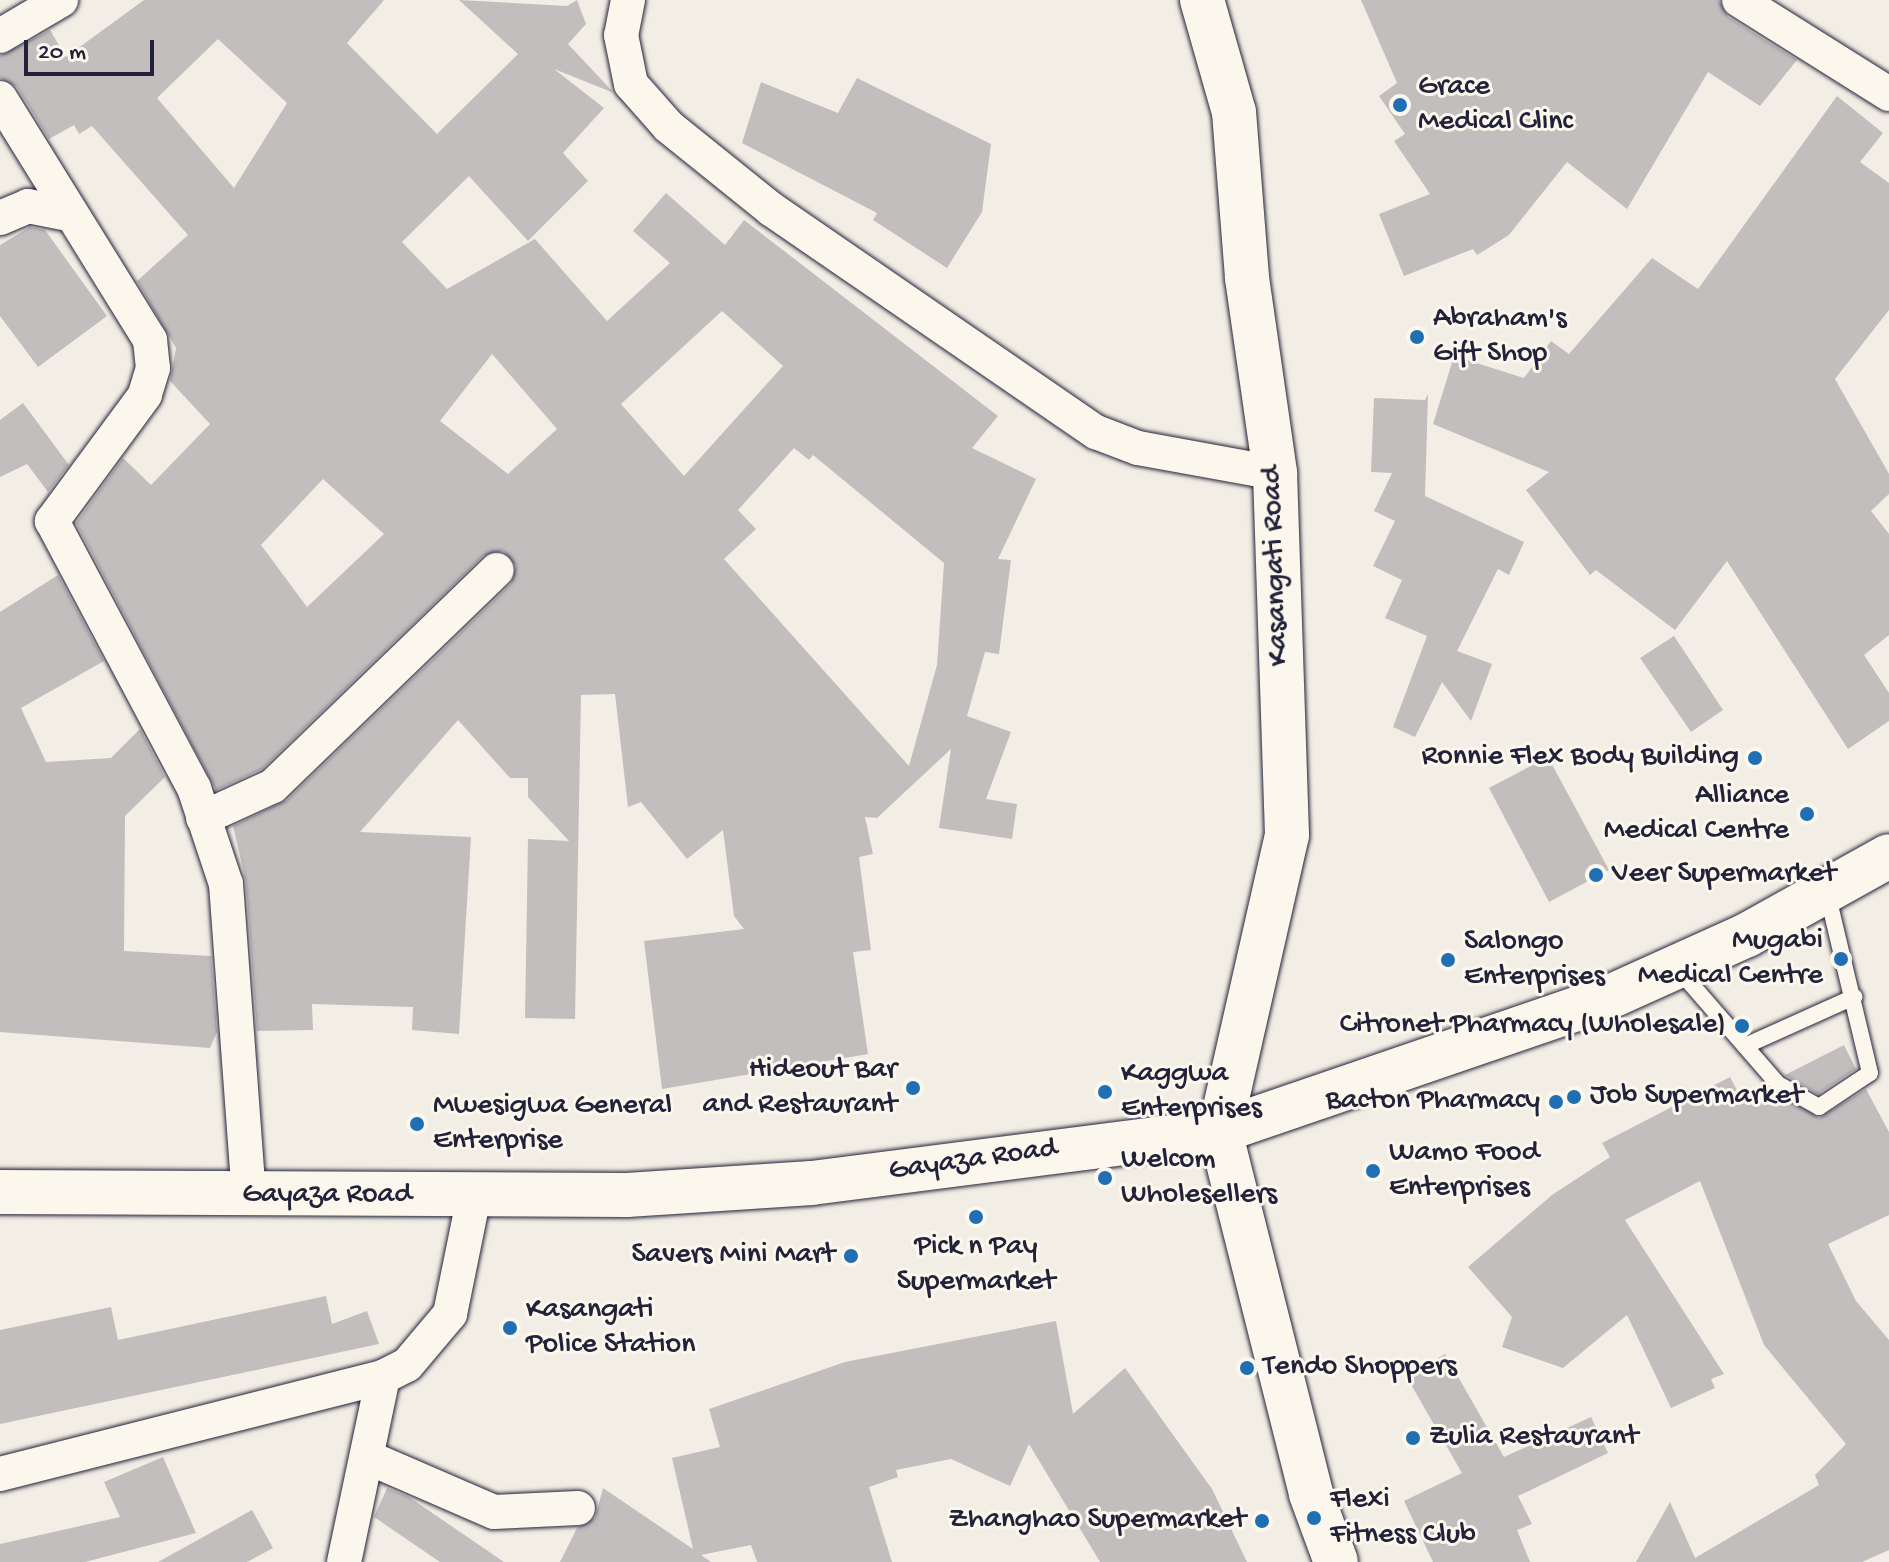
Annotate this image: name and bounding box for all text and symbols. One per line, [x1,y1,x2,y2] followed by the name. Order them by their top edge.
[28,24,158,74] scale bar
[38,39,86,68] text: 20 m
[1418,70,1573,140] place label: Grace Medical Clinc
[1389,94,1411,116] marker: Grace Medical Clinc
[1433,302,1567,372] place label: Abraham's Gift Shop
[1408,328,1426,346] marker: Abraham's Gift Shop
[1256,465,1298,667] street label: Kasangati Road
[1421,740,1739,776] place label: Ronnie Flex Body Building
[1746,749,1764,767] marker: Ronnie Flex Body Building
[1604,779,1789,850] place label: Alliance Medical Centre
[1796,803,1818,825] marker: Alliance Medical Centre
[1612,857,1836,893] place label: Veer Supermarket
[1587,866,1605,884] marker: Veer Supermarket
[1638,924,1823,994] place label: Mugabi Medical Centre
[1464,925,1605,996] place label: Salongo Enterprises
[1830,948,1852,970] marker: Mugabi Medical Centre
[1439,951,1457,969] marker: Salongo Enterprises
[1340,1008,1726,1044] place label: Citronet Pharmacy (Wholesale)
[1733,1017,1751,1035] marker: Citronet Pharmacy (Wholesale)
[702,1053,897,1124] place label: Hideout Bar and Restaurant
[1121,1057,1262,1128] place label: Kaggwa Enterprises
[904,1079,922,1097] marker: Hideout Bar and Restaurant
[1590,1079,1803,1115] place label: Job Supermarket
[1096,1083,1114,1101] marker: Kaggwa Enterprises
[1326,1084,1540,1120] place label: Bacton Pharmacy
[1565,1088,1583,1106] marker: Job Supermarket
[433,1089,672,1160] place label: Mwesigwa General Enterprise
[1547,1093,1565,1111] marker: Bacton Pharmacy
[408,1115,426,1133] marker: Mwesigwa General Enterprise
[887,1131,1059,1191] street label: Gayaza Road
[1389,1136,1539,1206] place label: Wamo Food Enterprises
[1121,1143,1277,1214] place label: Welcom Wholesellers
[1364,1162,1382,1180] marker: Wamo Food Enterprises
[1096,1169,1114,1187] marker: Welcom Wholesellers
[242,1178,412,1214] street label: Gayaza Road
[967,1208,985,1226] marker: Pick n Pay Supermarket
[897,1230,1055,1300] place label: Pick n Pay Supermarket
[631,1238,835,1274] place label: Savers Mini Mart
[842,1247,860,1265] marker: Savers Mini Mart
[526,1293,695,1364] place label: Kasangati Police Station
[501,1319,519,1337] marker: Kasangati Police Station
[1263,1350,1457,1386] place label: Tendo Shoppers
[1238,1359,1256,1377] marker: Tendo Shoppers
[1429,1420,1638,1456] place label: Zulia Restaurant
[1404,1429,1422,1447] marker: Zulia Restaurant
[1330,1483,1476,1554] place label: Flexi Fitness Club
[949,1503,1246,1539] place label: Zhanghao Supermarket
[1305,1509,1323,1527] marker: Flexi Fitness Club
[1253,1512,1271,1530] marker: Zhanghao Supermarket

